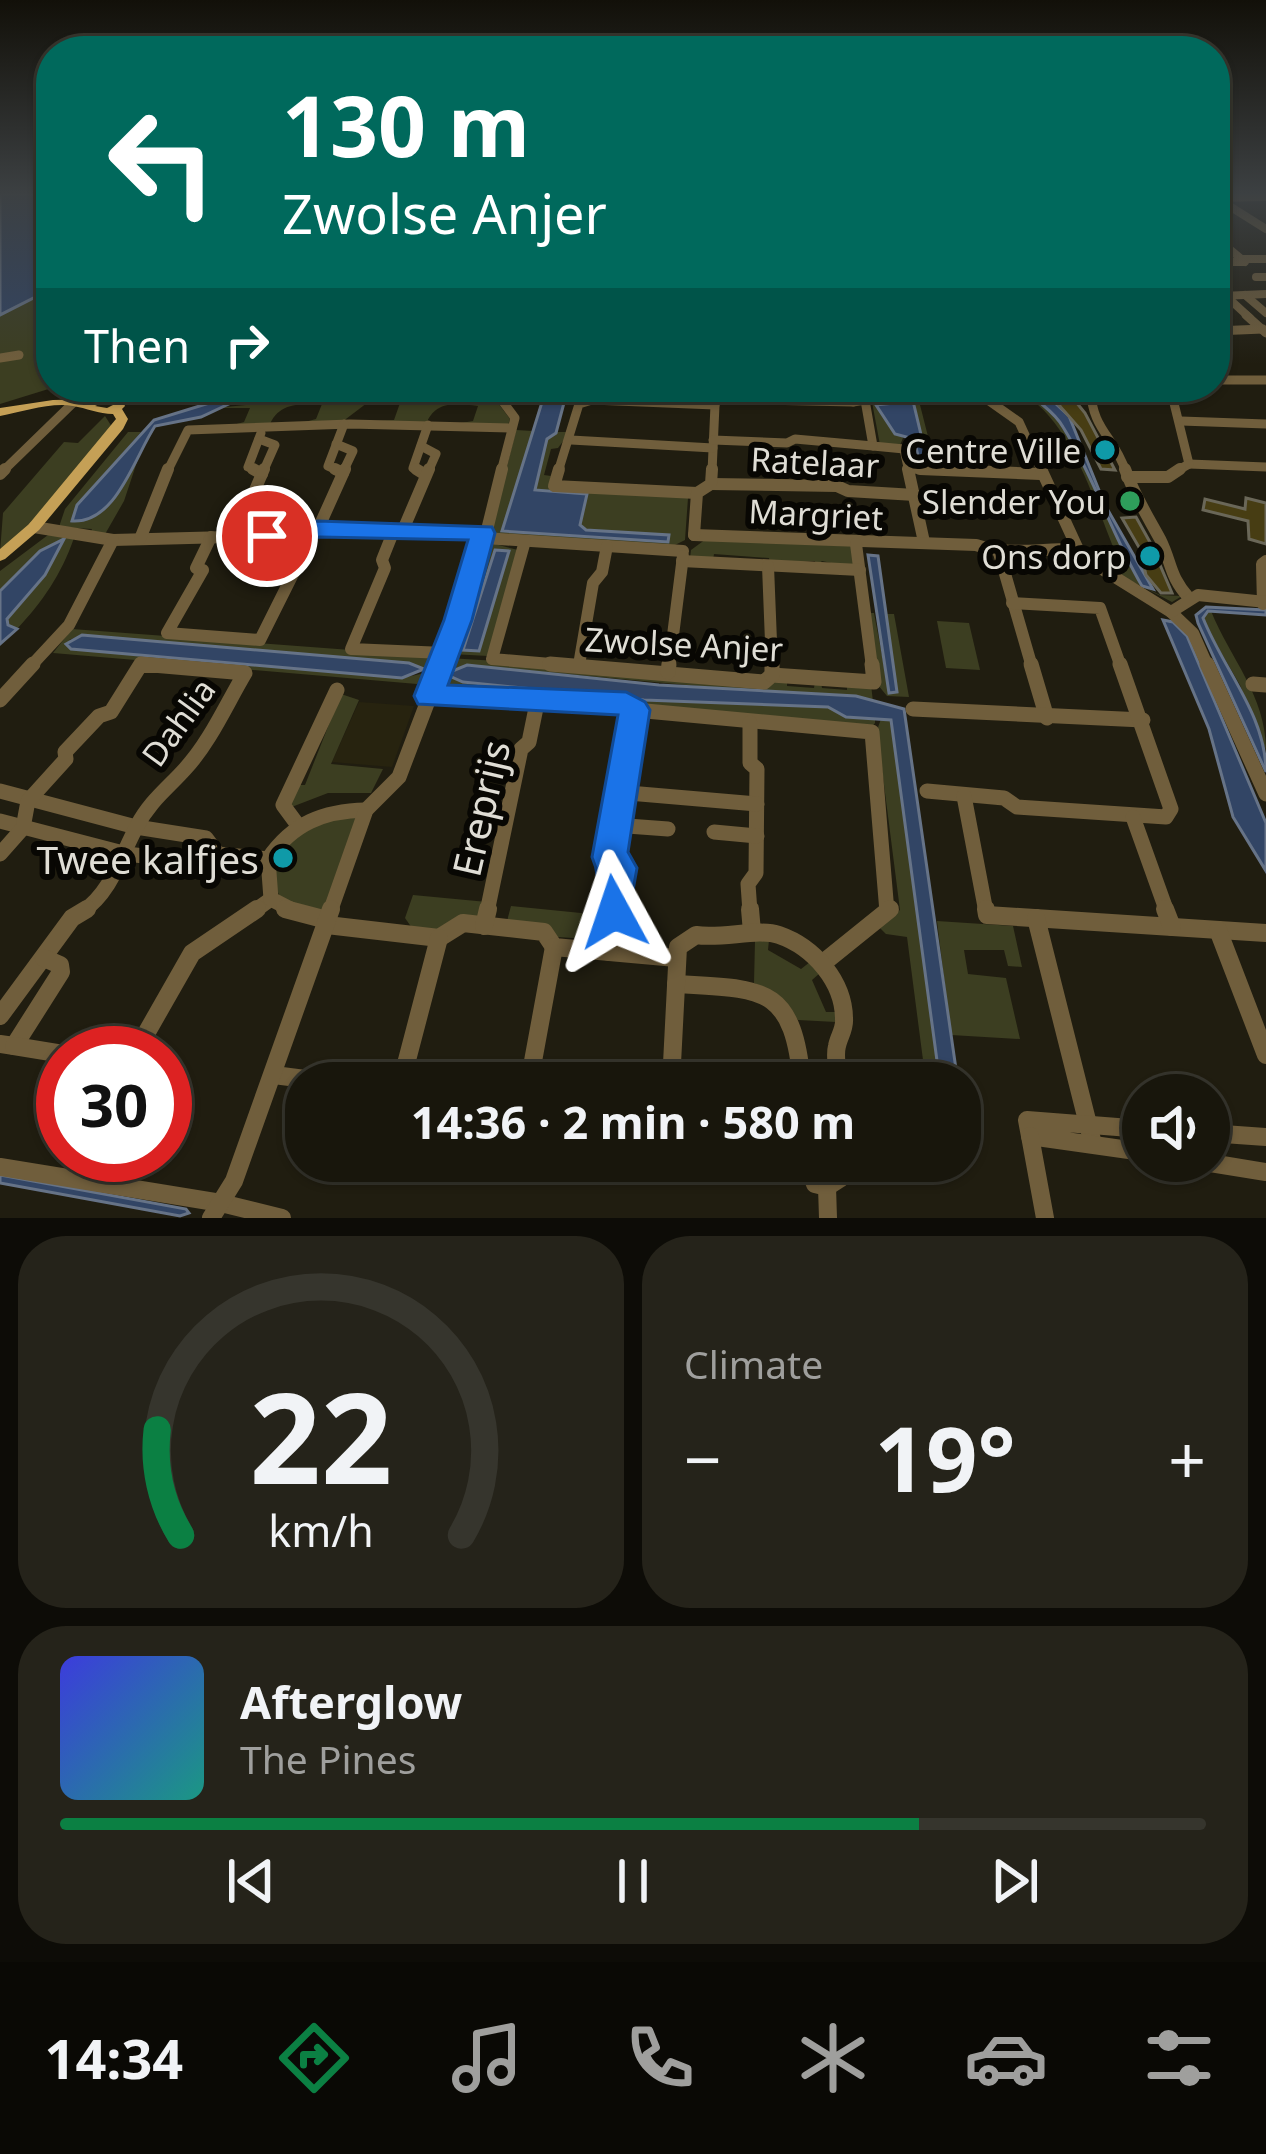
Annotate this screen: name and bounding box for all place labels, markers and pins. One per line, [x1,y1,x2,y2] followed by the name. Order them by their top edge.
[905,428,1081,473] place label: Centre Ville
[1092,437,1118,463] marker: Centre Ville
[922,479,1106,524] place label: Slender You
[216,485,318,587] pin
[1117,488,1143,514] marker: Slender You
[981,534,1126,579] place label: Ons dorp
[1137,543,1163,569] marker: Ons dorp
[36,832,259,885] place label: Twee kalfjes
[270,845,296,871] marker: Twee kalfjes

